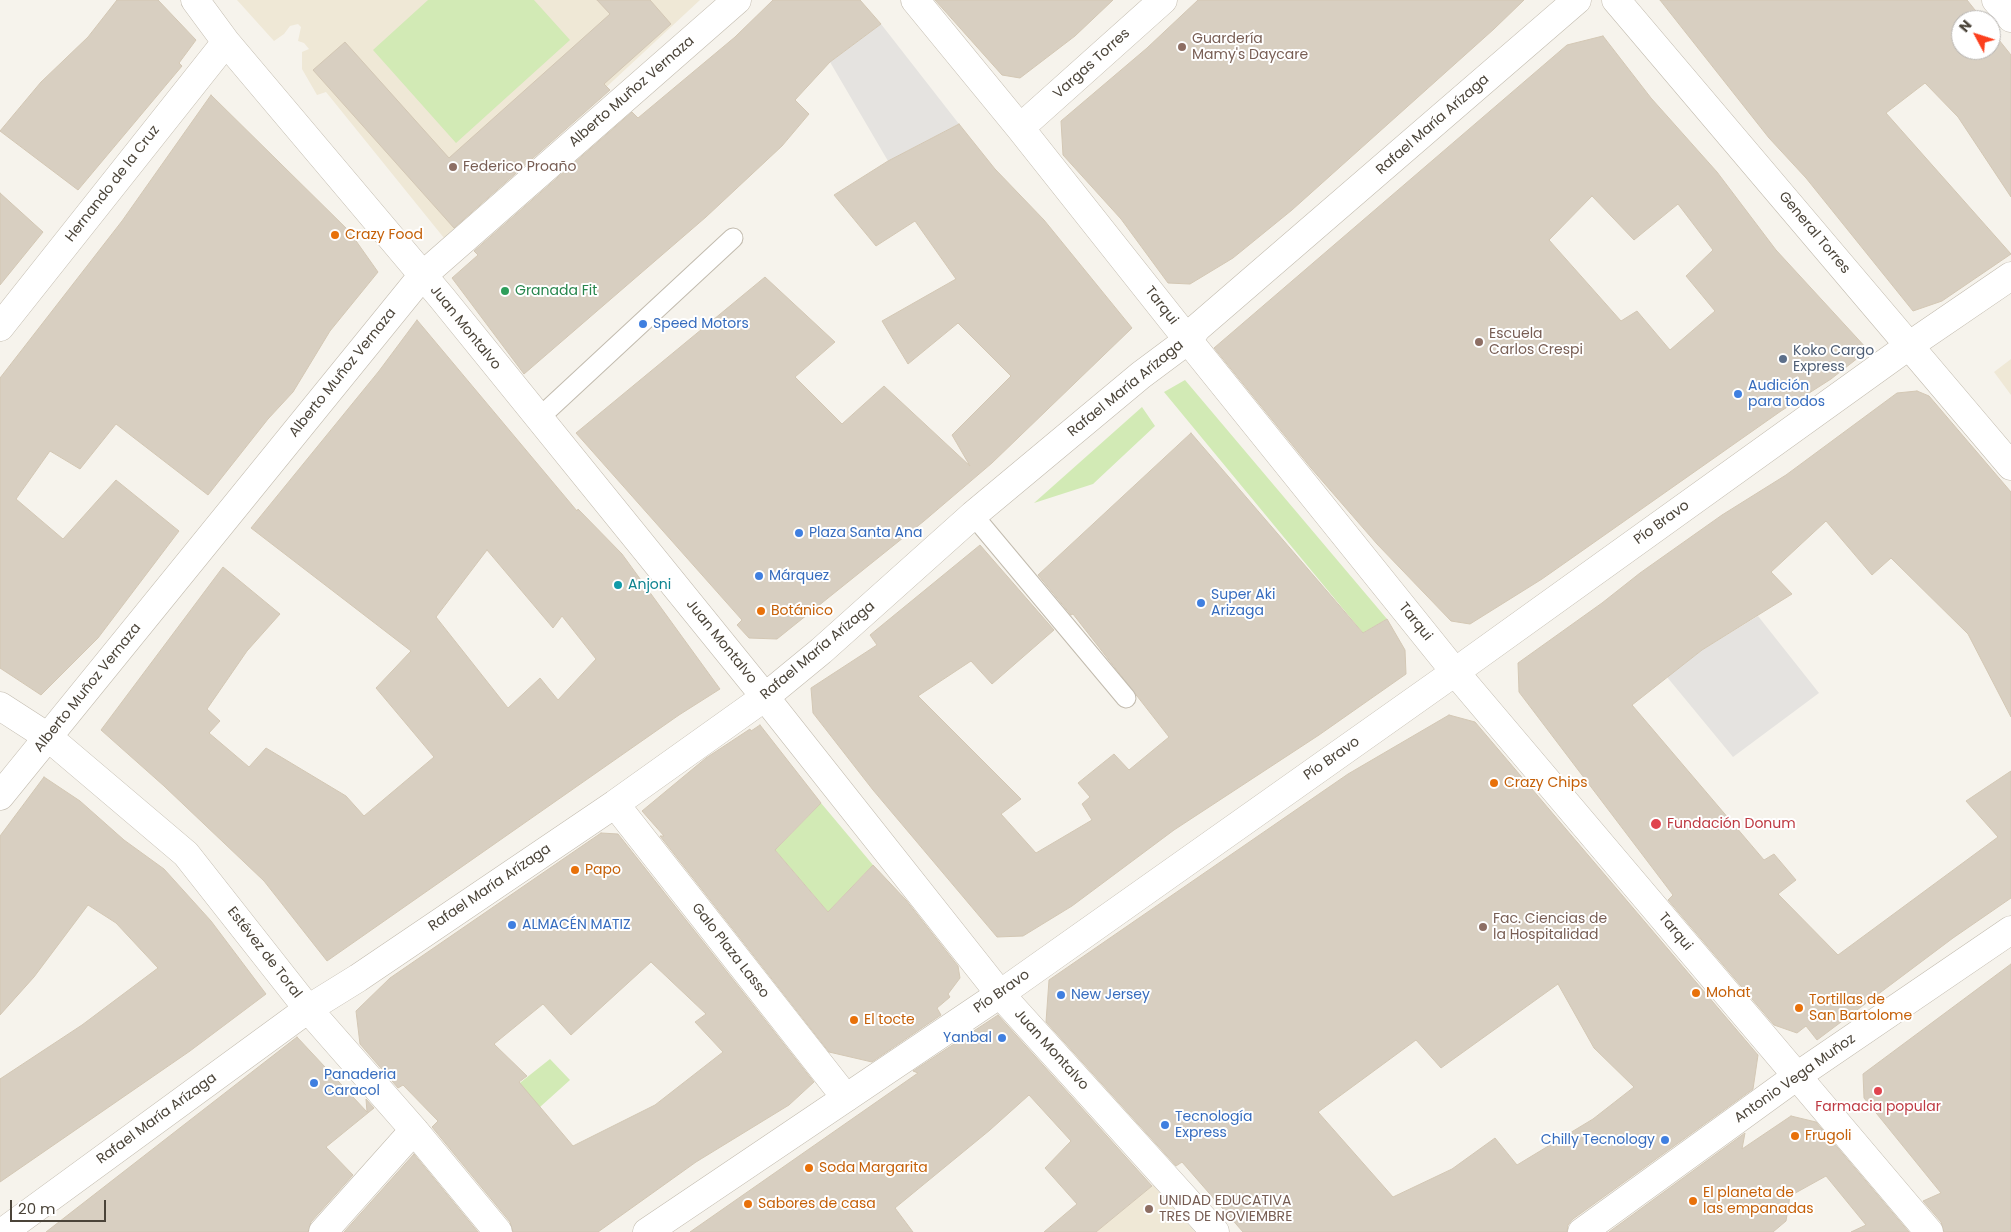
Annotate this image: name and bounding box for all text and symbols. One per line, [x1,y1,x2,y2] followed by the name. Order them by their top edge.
[1951,10,2001,60] north arrow
[1954,16,1976,36] text: N
[1050,25,1134,103] street label: Vargas Torres
[1192,31,1308,64] place label: Guardería Mamy's Daycare
[566,33,698,151] street label: Alberto Muñoz Vernaza
[1176,41,1188,53] marker: Guardería Mamy's Daycare
[1373,71,1493,179] street label: Rafael María Arízaga
[62,122,164,246] street label: Hernando de la Cruz
[463,159,576,175] place label: Federico Proaño
[447,161,459,173] marker: Federico Proaño
[1775,189,1853,277] street label: General Torres
[345,227,423,243] place label: Crazy Food
[329,229,341,241] marker: Crazy Food
[426,283,504,373] street label: Juan Montalvo
[515,283,597,299] place label: Granada Fit
[1141,283,1181,329] street label: Tarqui
[499,285,511,297] marker: Granada Fit
[286,305,400,441] street label: Alberto Muñoz Vernaza
[653,316,749,332] place label: Speed Motors
[637,318,649,330] marker: Speed Motors
[1489,326,1583,358] place label: Escuela Carlos Crespi
[1473,336,1485,348] marker: Escuela Carlos Crespi
[1065,337,1187,441] street label: Rafael María Arízaga
[1793,343,1874,376] place label: Koko Cargo Express
[1777,353,1789,365] marker: Koko Cargo Express
[1748,378,1825,411] place label: Audición para todos
[1732,388,1744,400] marker: Audición para todos
[1631,497,1693,549] street label: Pío Bravo
[809,525,922,541] place label: Plaza Santa Ana
[793,527,805,539] marker: Plaza Santa Ana
[769,568,829,584] place label: Márquez
[753,570,765,582] marker: Márquez
[628,577,671,593] place label: Anjoni
[612,579,624,591] marker: Anjoni
[1211,587,1275,620] place label: Super Aki Arizaga
[682,597,760,687] street label: Juan Montalvo
[1195,597,1207,609] marker: Super Aki Arizaga
[757,598,879,704] street label: Rafael María Arízaga
[1395,600,1435,644] street label: Tarqui
[771,603,833,619] place label: Botánico
[755,605,767,617] marker: Botánico
[31,620,145,756] street label: Alberto Muñoz Vernaza
[1301,734,1363,784] street label: Pío Bravo
[1504,775,1587,791] place label: Crazy Chips
[1488,777,1500,789] marker: Crazy Chips
[1667,816,1796,832] place label: Fundación Donum
[1649,817,1663,831] marker: Fundación Donum
[426,841,554,935] street label: Rafael María Arízaga
[585,862,621,878] place label: Papo
[569,864,581,876] marker: Papo
[688,900,772,1002] street label: Galo Plaza Lasso
[223,904,305,1002] street label: Estévez de Toral
[1654,910,1696,954] street label: Tarqui
[1493,911,1607,944] place label: Fac. Ciencias de la Hospitalidad
[522,917,631,933] place label: ALMACÉN MATIZ
[506,919,518,931] marker: ALMACÉN MATIZ
[1477,921,1489,933] marker: Fac. Ciencias de la Hospitalidad
[971,967,1033,1017] street label: Pío Bravo
[1706,985,1751,1001] place label: Mohat
[1071,987,1150,1003] place label: New Jersey
[1690,987,1702,999] marker: Mohat
[1055,989,1067,1001] marker: New Jersey
[1809,992,1912,1024] place label: Tortillas de San Bartolome
[1793,1002,1805,1014] marker: Tortillas de San Bartolome
[1010,1006,1092,1094] street label: Juan Montalvo
[864,1012,915,1028] place label: El tocte
[848,1014,860,1026] marker: El tocte
[943,1030,992,1046] place label: Yanbal
[1731,1031,1859,1127] street label: Antonio Vega Muñoz
[996,1032,1008,1044] marker: Yanbal
[324,1067,396,1100] place label: Panaderia Caracol
[94,1070,220,1168] street label: Rafael María Arízaga
[308,1077,320,1089] marker: Panaderia Caracol
[1872,1085,1884,1097] marker: Farmacia popular
[1815,1099,1941,1115] place label: Farmacia popular
[1175,1109,1252,1142] place label: Tecnología Express
[1159,1119,1171,1131] marker: Tecnología Express
[1805,1128,1852,1144] place label: Frugoli
[1789,1130,1801,1142] marker: Frugoli
[1541,1132,1655,1148] place label: Chilly Tecnology
[1659,1134,1671,1146] marker: Chilly Tecnology
[819,1160,928,1176] place label: Soda Margarita
[803,1162,815,1174] marker: Soda Margarita
[1703,1185,1814,1218] place label: El planeta de las empanadas
[12,1190,109,1222] scale bar
[1159,1193,1292,1226] place label: UNIDAD EDUCATIVA TRES DE NOVIEMBRE
[1687,1195,1699,1207] marker: El planeta de las empanadas
[758,1196,876,1212] place label: Sabores de casa
[18,1198,56,1219] text: 20 m
[742,1198,754,1210] marker: Sabores de casa
[1143,1203,1155,1215] marker: UNIDAD EDUCATIVA TRES DE NOVIEMBRE

